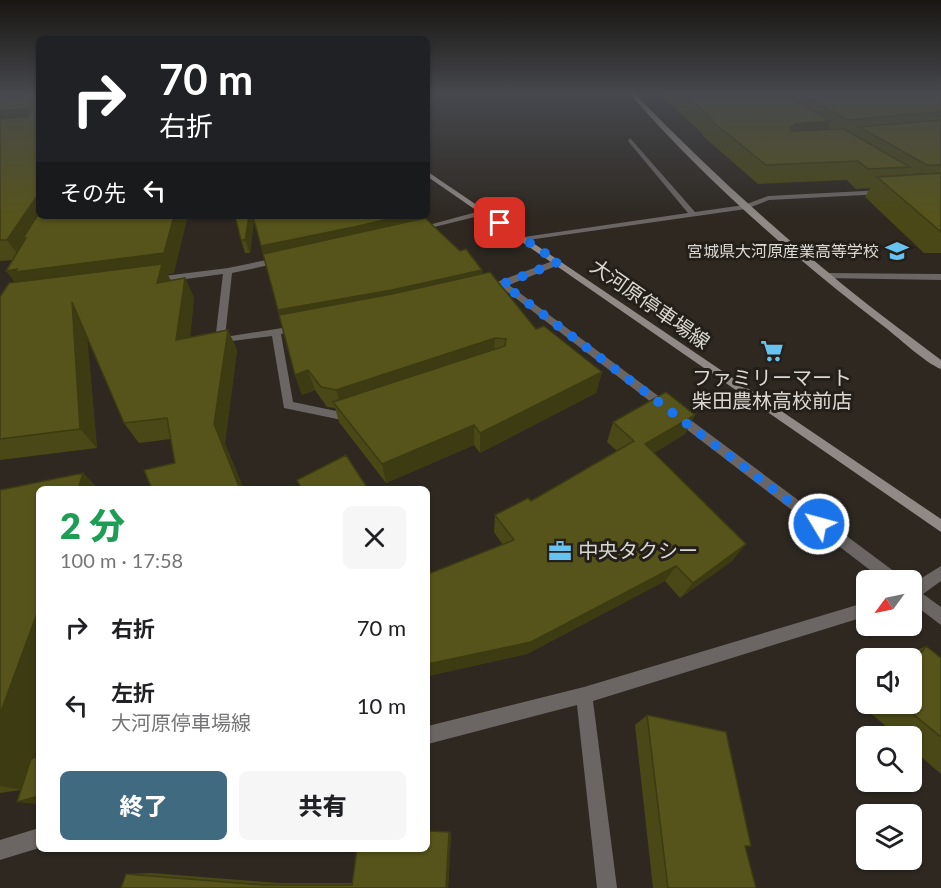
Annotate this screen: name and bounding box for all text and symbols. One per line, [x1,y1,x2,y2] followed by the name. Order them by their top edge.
[159,54,253,104] text: 70 m
[60,60,138,138] icon: right
[159,109,213,142] text: 右折
[138,174,171,207] icon: left
[60,179,126,206] text: その先
[474,197,525,248] pin
[483,206,516,239] icon: arrive
[884,238,910,264] school or university icon: 宮城県大河原産業高等学校
[687,241,879,260] place label: 宮城県大河原産業高等学校
[586,253,715,353] street label: 大河原停車場線
[759,338,785,364] supermarket icon: ファミリーマート 柴田農林高校前店
[692,365,852,412] place label: ファミリーマート 柴田農林高校前店
[787,492,851,556] position arrow
[60,503,125,547] text: 2 分
[343,506,406,569] button: close
[547,538,573,564] office icon: 中央タクシー
[578,538,698,562] place label: 中央タクシー
[60,548,183,572] text: 100 m · 17:58
[856,570,922,636] north arrow
[856,570,922,870] map controls
[60,611,93,644] icon: right
[357,614,406,641] text: 70 m
[111,615,155,642] text: 右折
[856,648,922,714] button: sound
[111,679,155,706] text: 左折
[60,689,93,722] icon: left
[357,692,406,719] text: 10 m
[111,710,251,734] text: 大河原停車場線
[856,726,922,792] button: search
[60,771,227,840] button: 終了
[239,771,406,840] button: 共有
[856,804,922,870] button: layers

